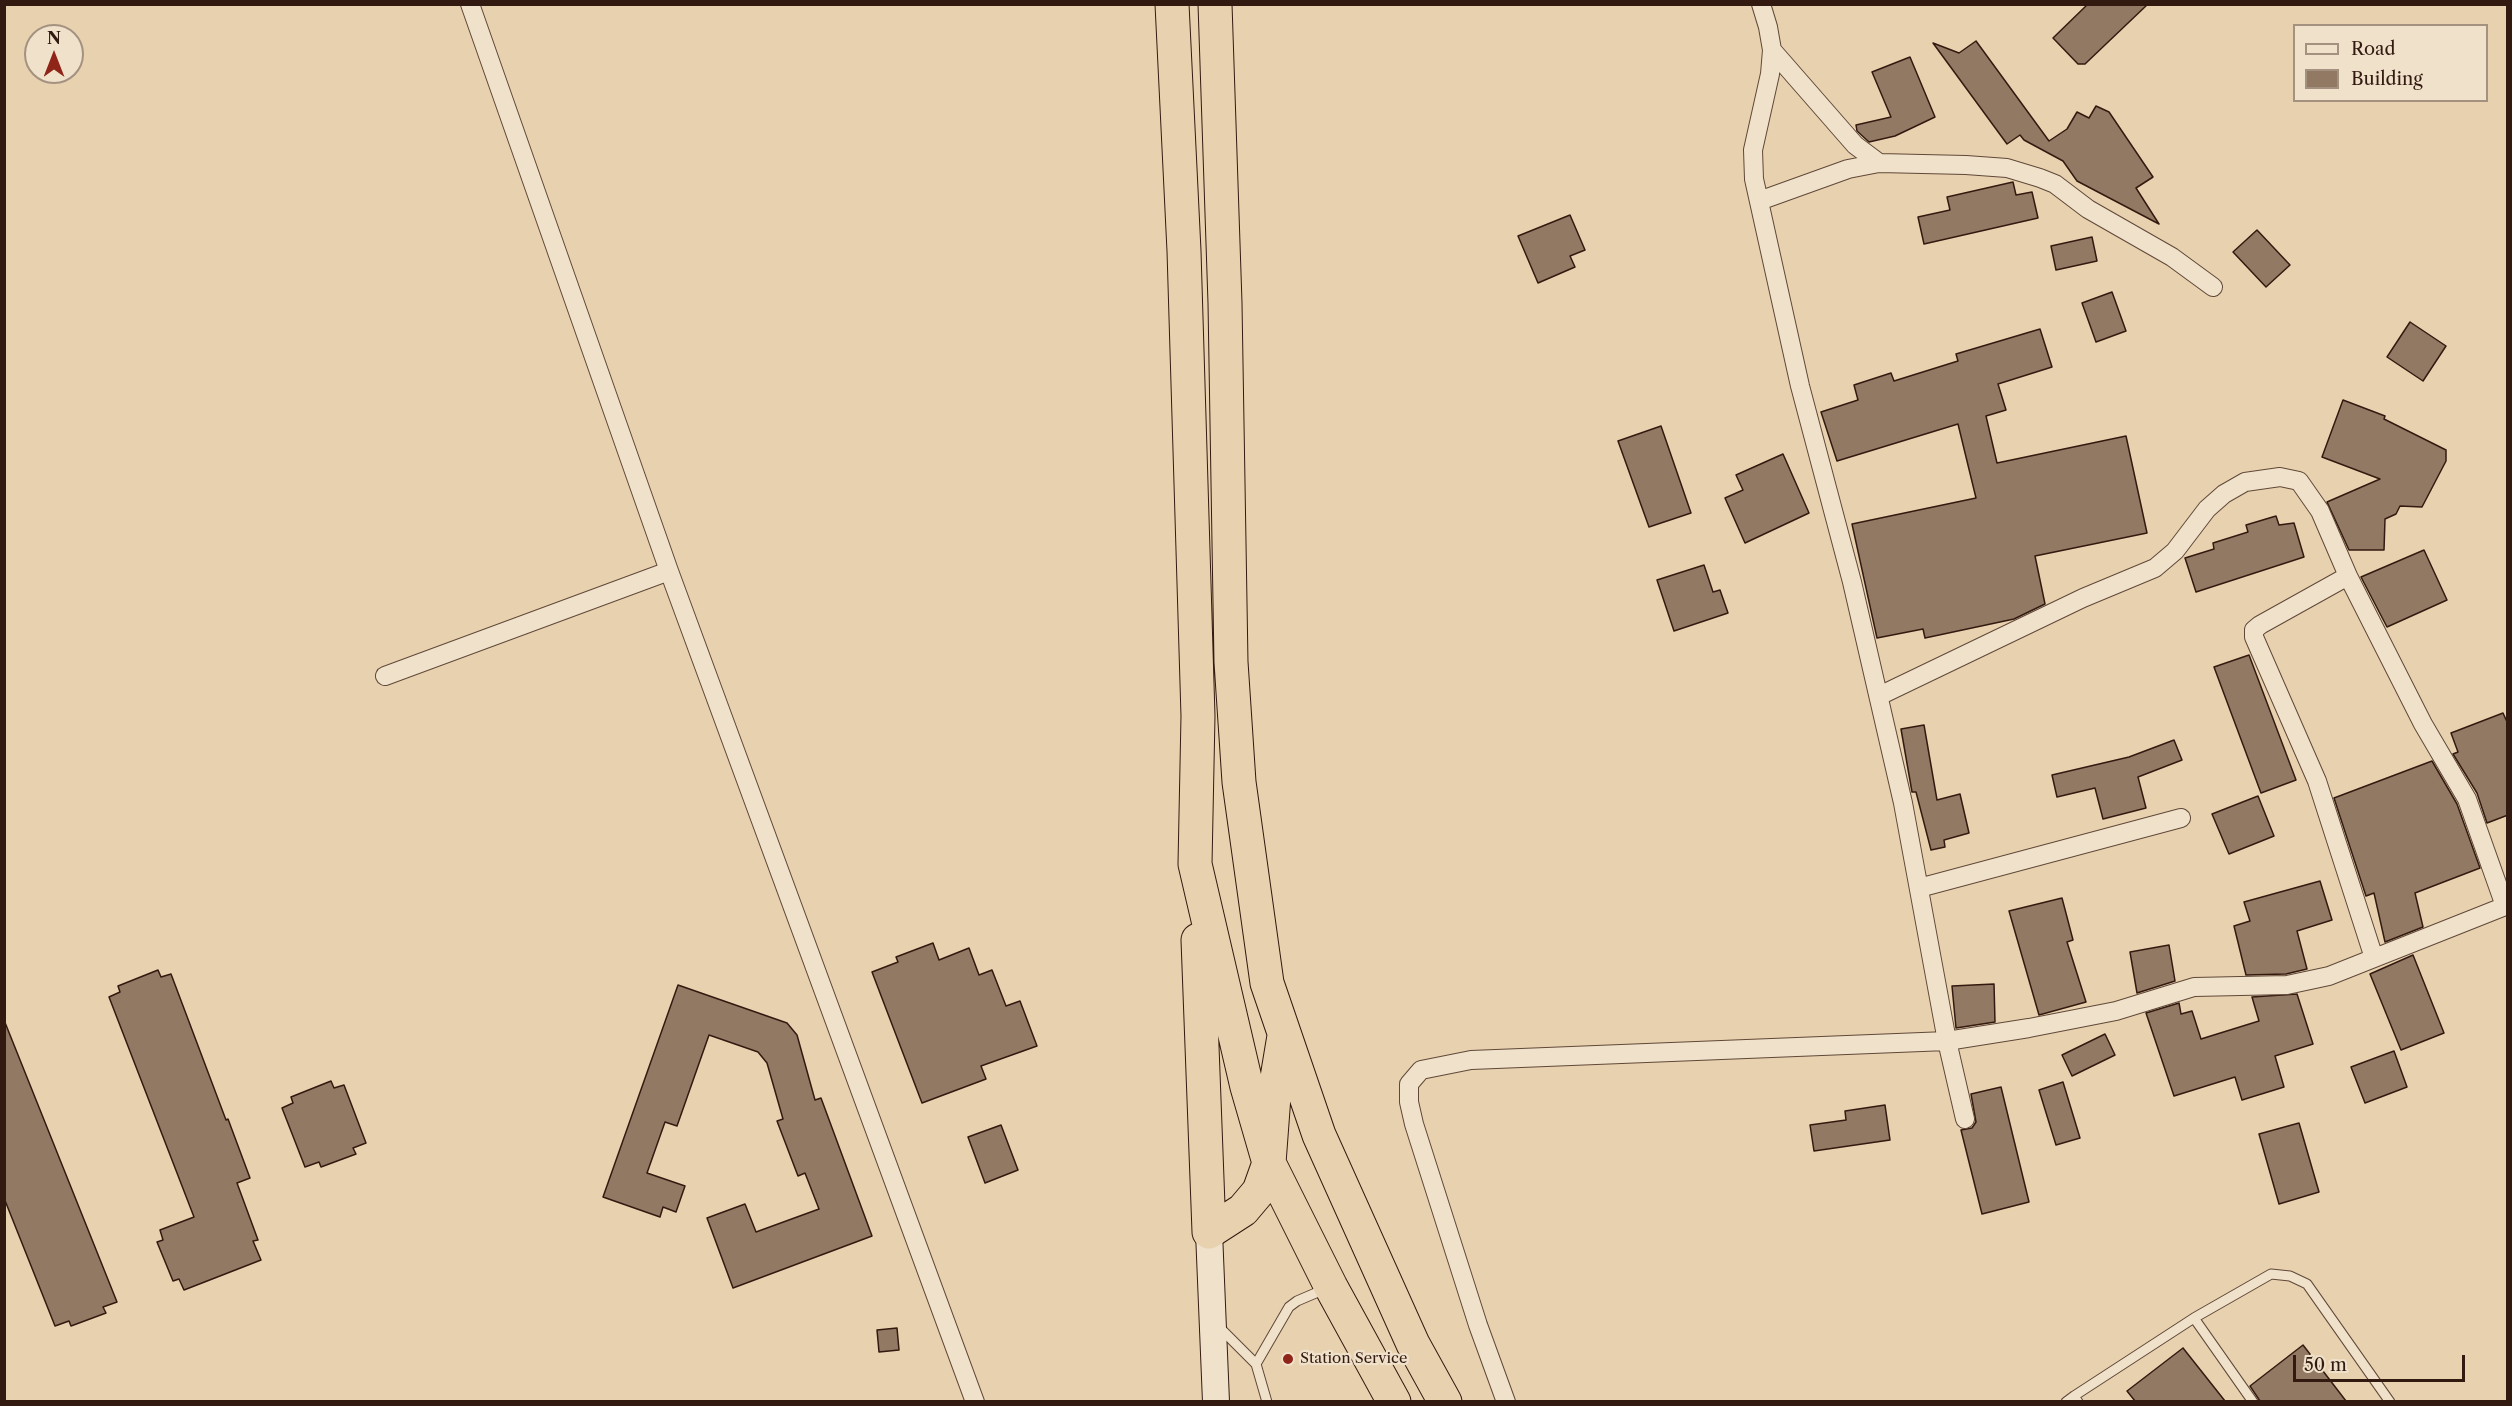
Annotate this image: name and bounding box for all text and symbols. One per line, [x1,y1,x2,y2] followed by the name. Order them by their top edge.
[24,24,84,84] north arrow
[2293,24,2488,102] legend
[47,28,61,48] text: N
[2351,38,2396,60] text: Road
[2351,68,2423,90] text: Building
[2296,1343,2468,1381] scale bar
[1300,1350,1407,1368] place label: Station Service
[1281,1352,1295,1366] marker: Station Service
[2304,1354,2347,1376] text: 50 m

